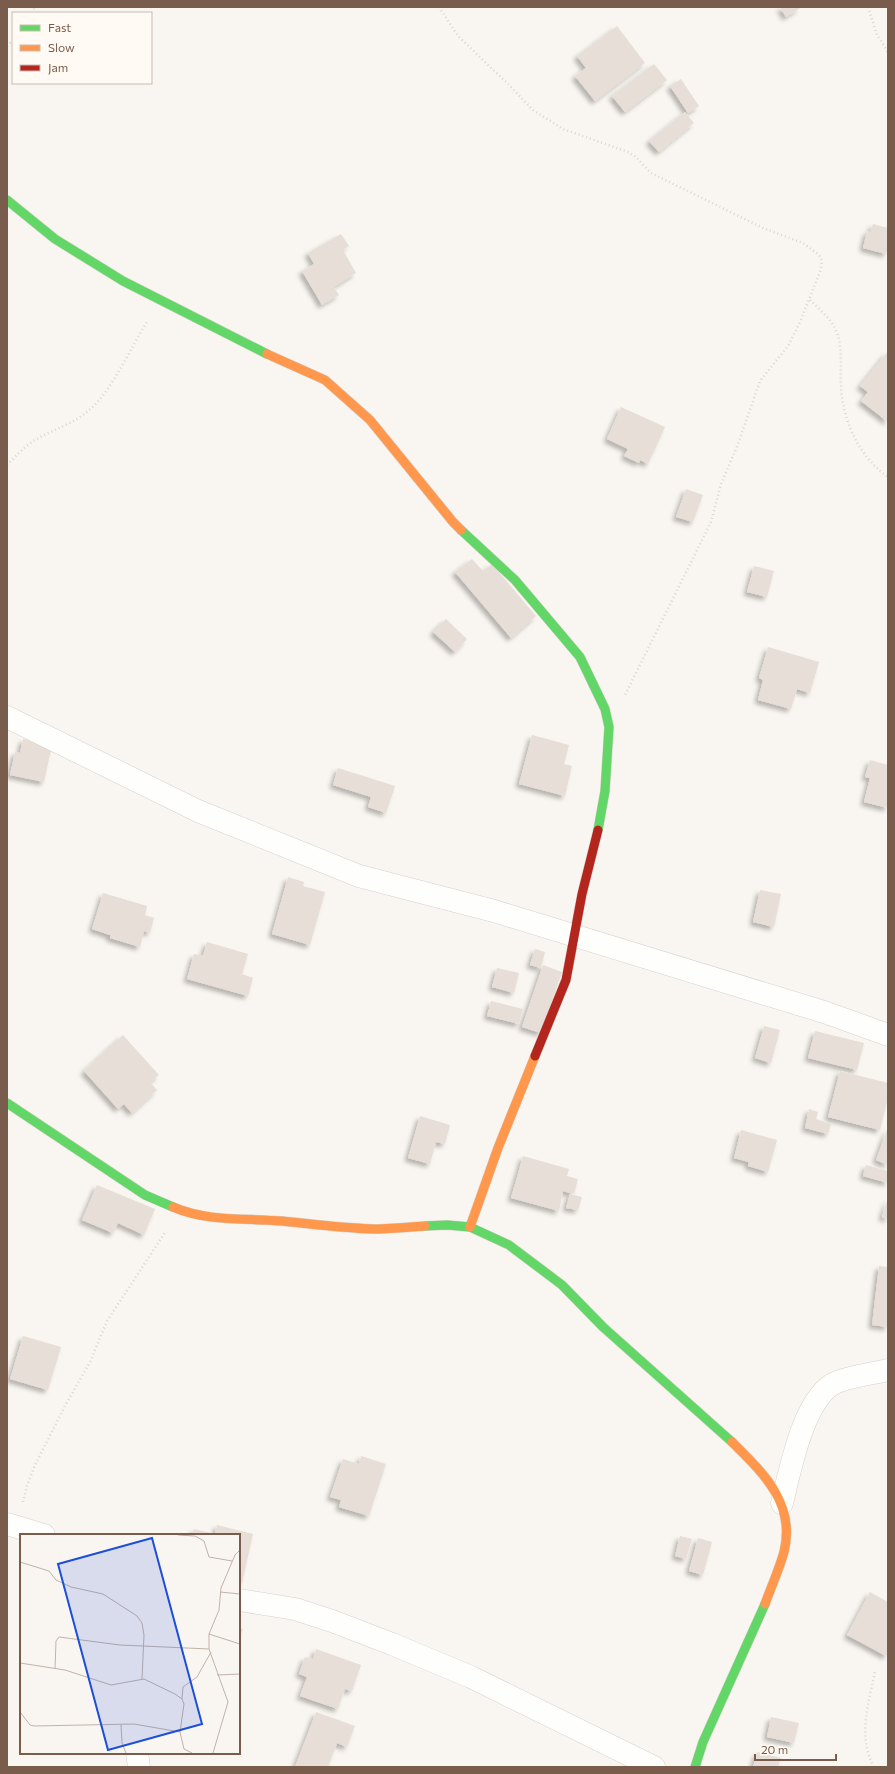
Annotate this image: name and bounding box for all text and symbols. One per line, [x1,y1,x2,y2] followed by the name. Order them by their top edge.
[12,12,152,84] legend
[48,20,71,34] text: Fast
[48,40,75,54] text: Slow
[48,60,68,75] text: Jam
[20,1534,240,1754] inset map
[755,1736,836,1762] scale bar
[761,1742,788,1756] text: 20 m

